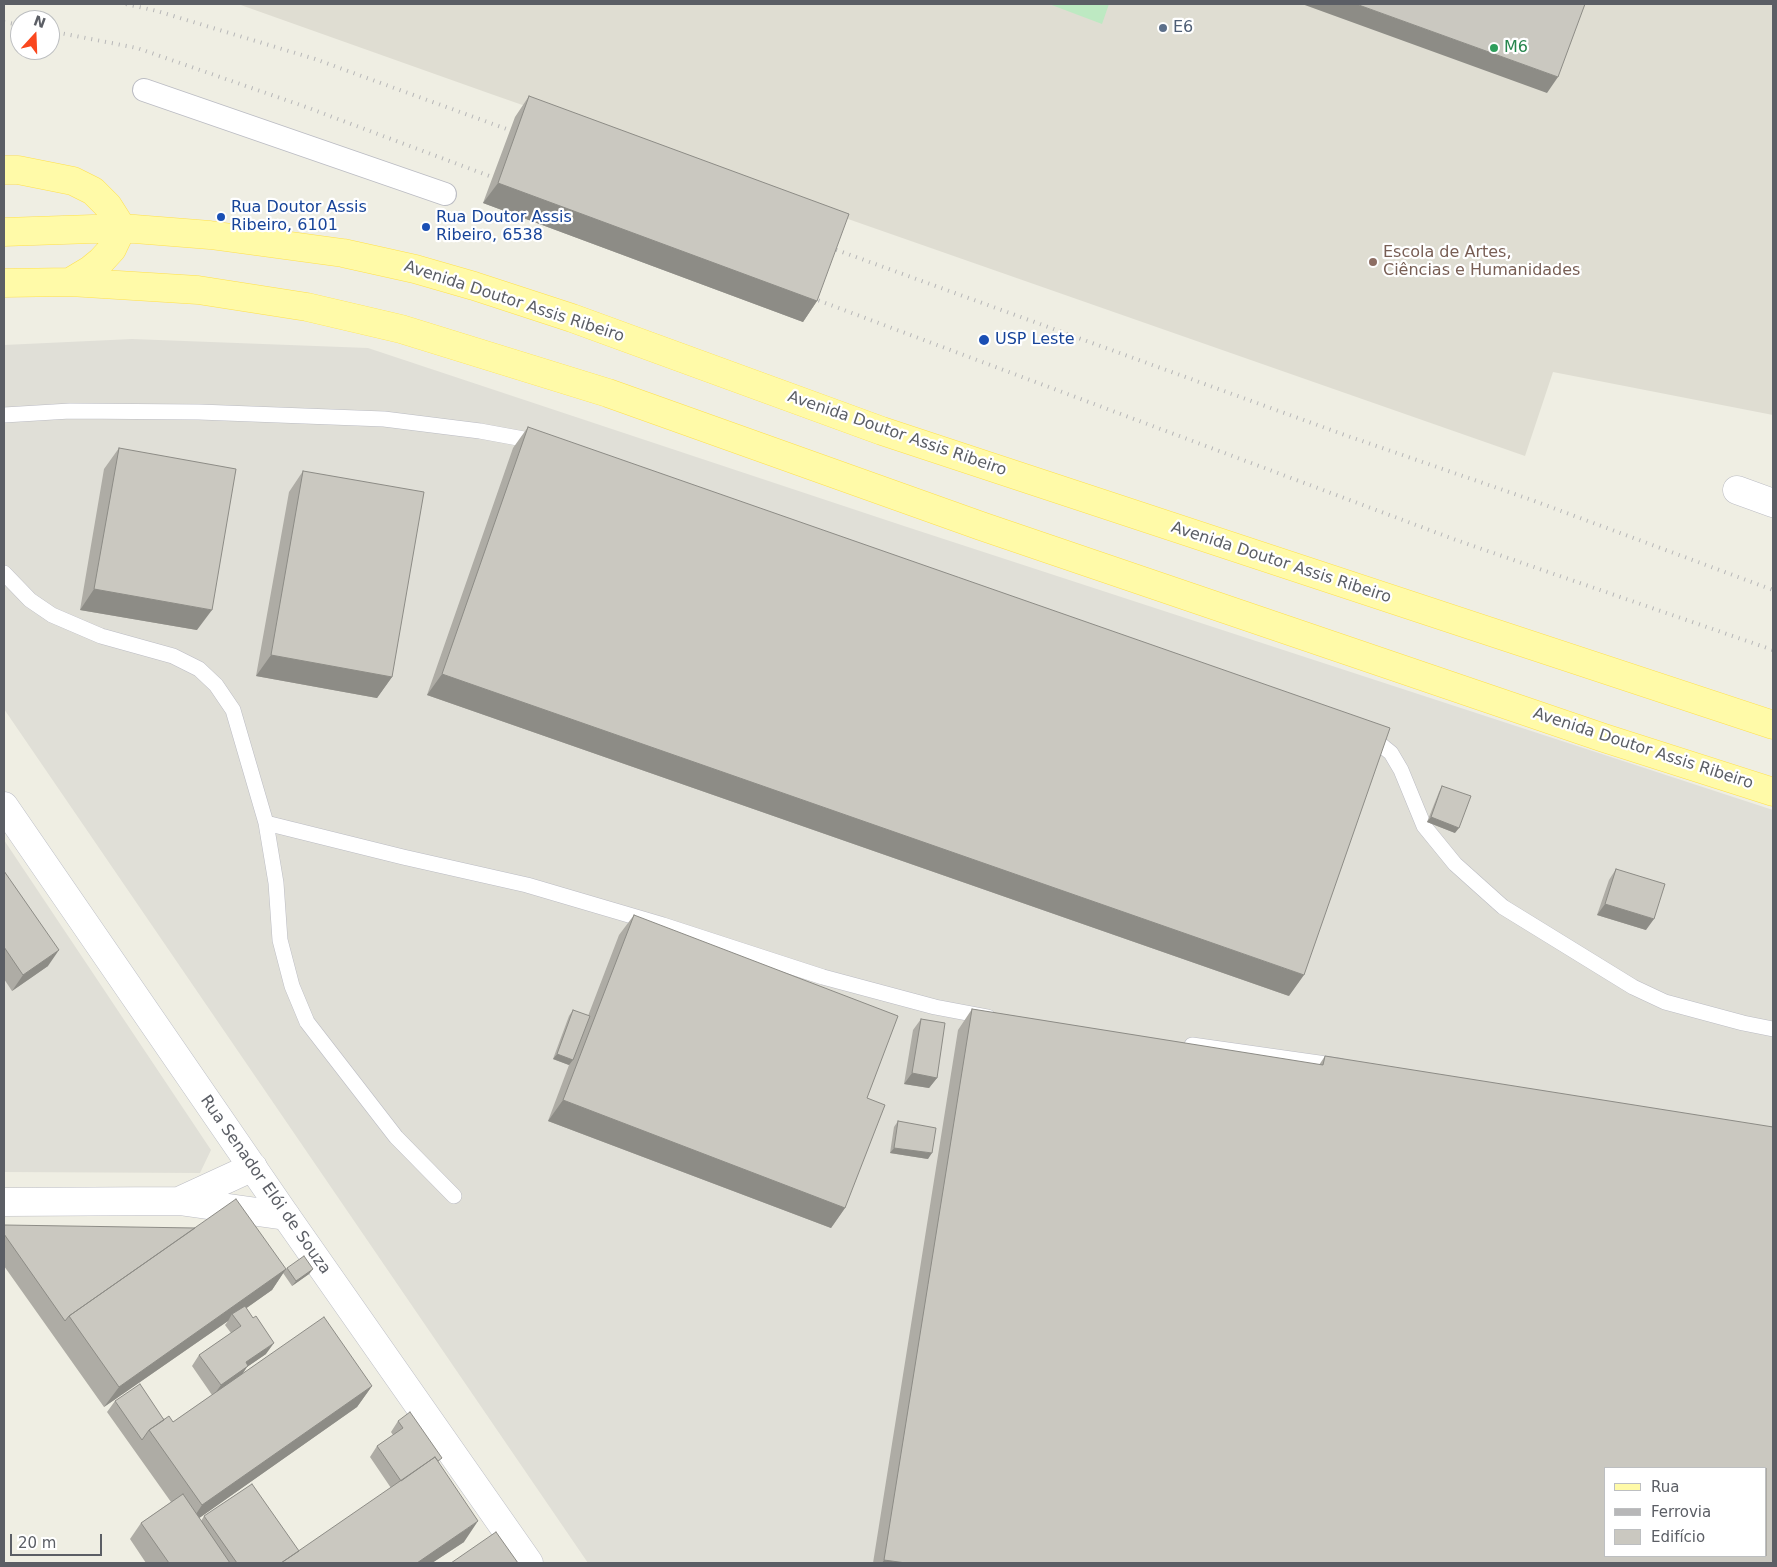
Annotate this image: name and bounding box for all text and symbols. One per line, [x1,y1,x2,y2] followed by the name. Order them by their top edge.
[10,10,60,60] north arrow
[32,12,48,31] text: N
[1173,18,1193,38] place label: E6
[1157,22,1169,34] marker: E6
[1504,38,1528,58] place label: M6
[1488,42,1500,54] marker: M6
[231,198,367,236] place label: Rua Doutor Assis Ribeiro, 6101
[436,208,572,246] place label: Rua Doutor Assis Ribeiro, 6538
[215,211,227,223] marker: Rua Doutor Assis Ribeiro, 6101
[420,221,432,233] marker: Rua Doutor Assis Ribeiro, 6538
[1383,243,1580,281] place label: Escola de Artes, Ciências e Humanidades
[1367,256,1379,268] marker: Escola de Artes, Ciências e Humanidades
[401,257,627,347] street label: Avenida Doutor Assis Ribeiro
[995,330,1075,350] place label: USP Leste
[977,333,991,347] marker: USP Leste
[785,387,1009,481] street label: Avenida Doutor Assis Ribeiro
[1168,518,1394,608] street label: Avenida Doutor Assis Ribeiro
[1530,704,1756,794] street label: Avenida Doutor Assis Ribeiro
[196,1092,334,1278] street label: Rua Senador Elói de Souza
[1604,1467,1767,1557] legend
[1651,1478,1679,1496] text: Rua
[1651,1503,1711,1521] text: Ferrovia
[12,1524,105,1556] scale bar
[1651,1528,1705,1546] text: Edifício
[18,1534,56,1552] text: 20 m

